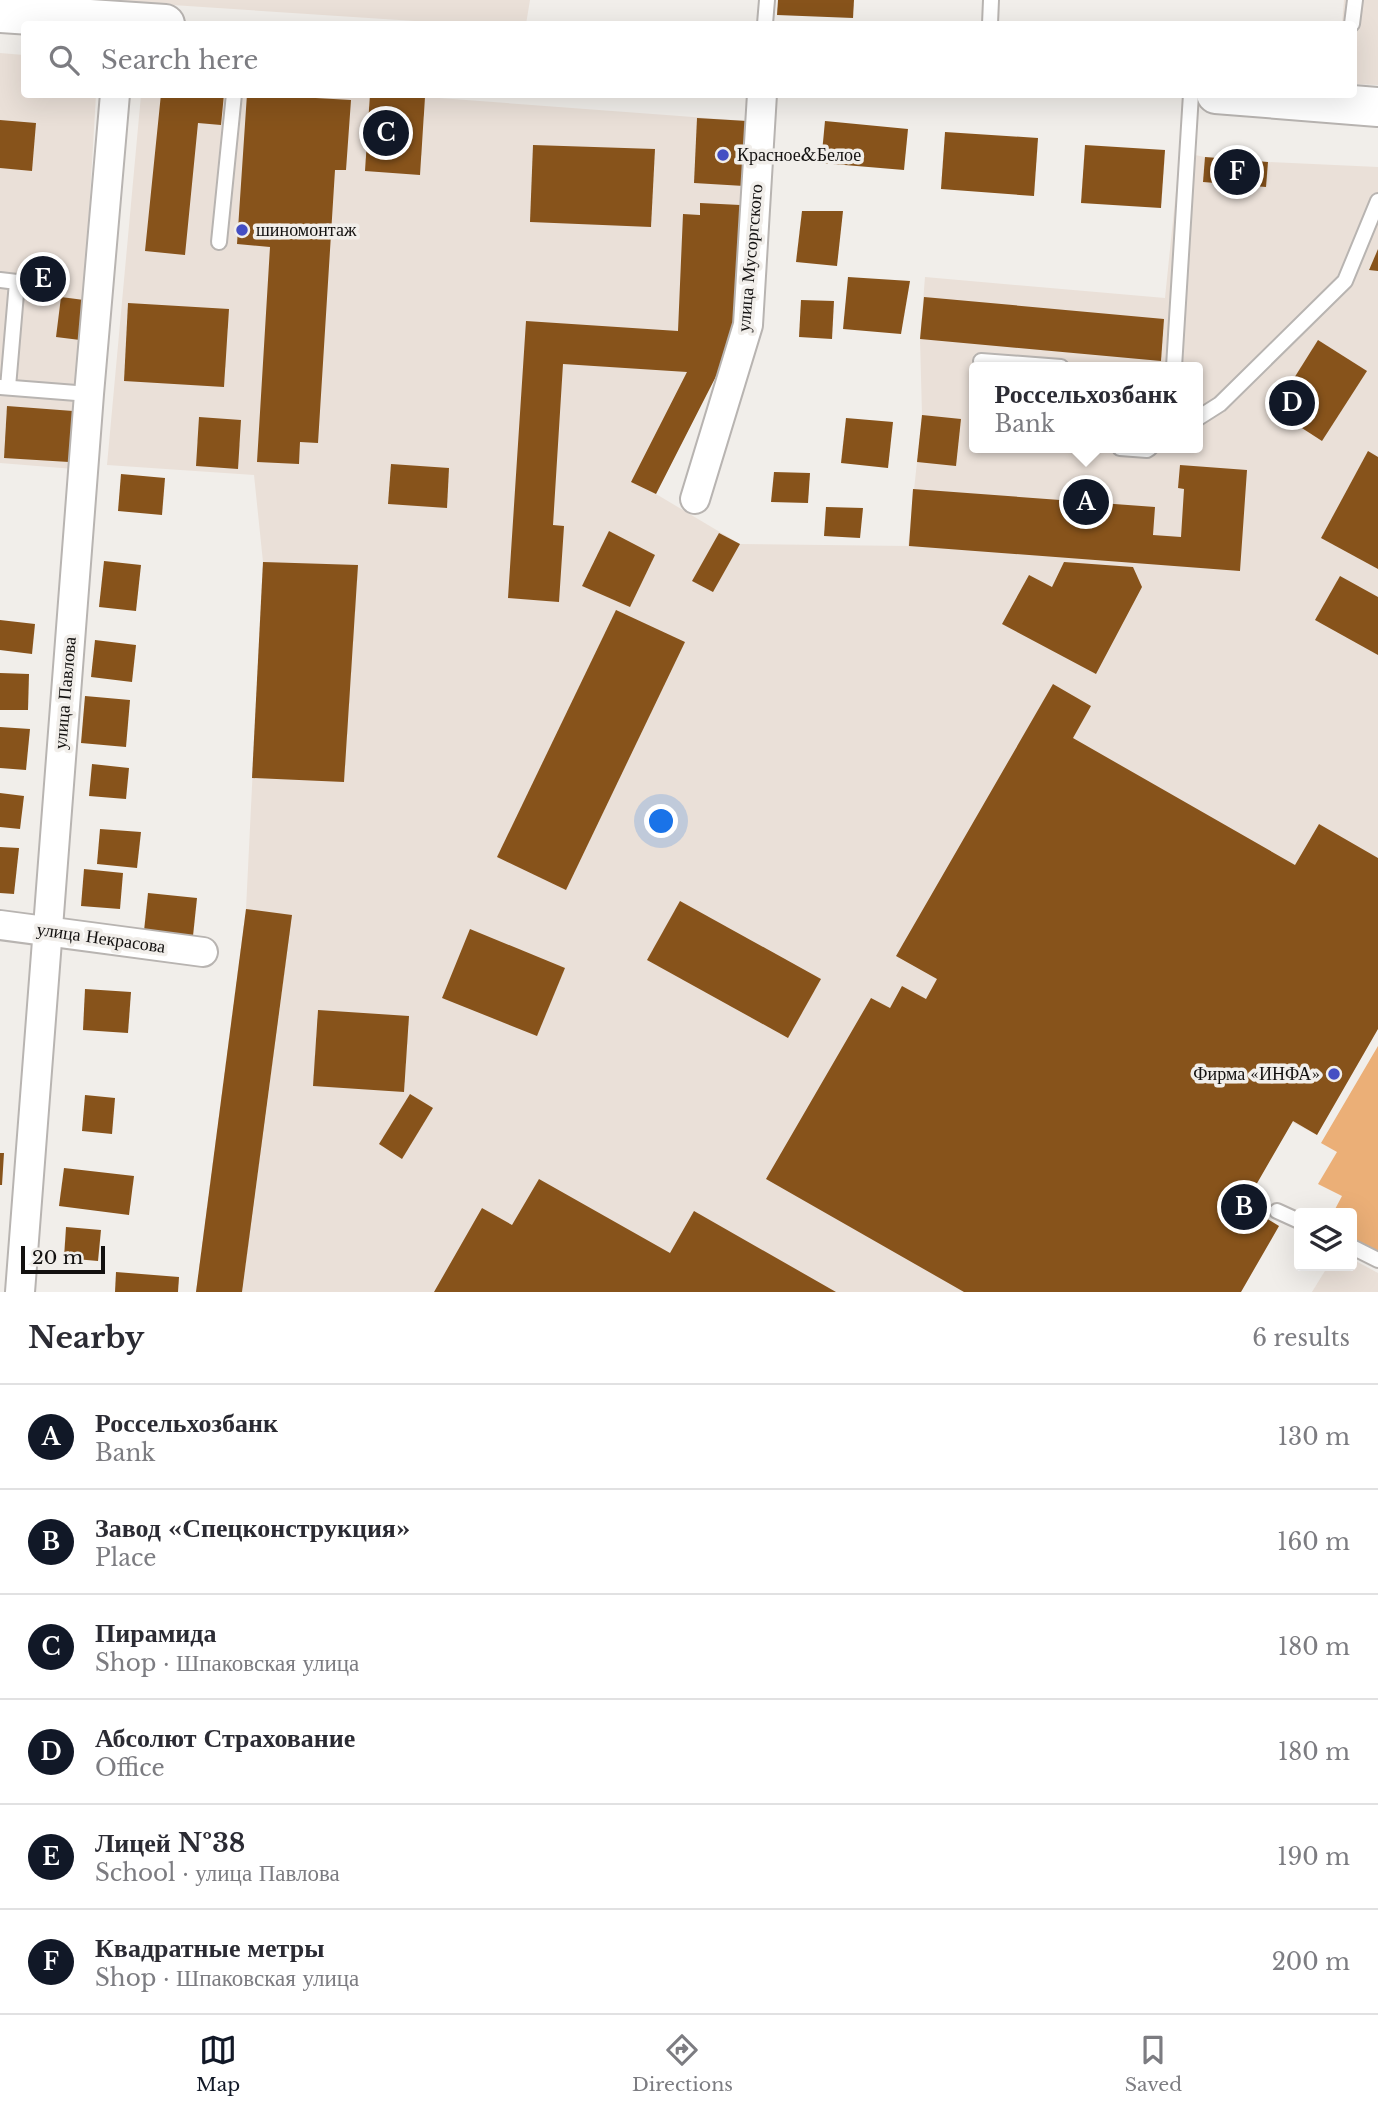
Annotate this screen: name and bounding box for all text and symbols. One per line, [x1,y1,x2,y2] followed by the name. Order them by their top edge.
[21,21,1357,98] search box
[45,41,83,79] icon: search
[101,44,258,76] text: Search here
[363,107,409,159] pin: C
[737,144,861,166] place label: Красное&Белое
[1214,146,1260,198] pin: F
[715,147,731,163] marker: Красное&Белое
[733,183,767,333] street label: улица Мусоргского
[256,219,357,241] place label: шиномонтаж
[234,222,250,238] marker: шиномонтаж
[20,253,66,305] pin: E
[969,362,1203,453] popup
[1269,377,1315,429] pin: D
[995,378,1177,410] text: Россельхозбанк
[995,410,1055,438] text: Bank
[1063,476,1109,528] pin: A
[49,636,81,750] street label: улица Павлова
[644,804,678,838] your location
[35,918,167,958] street label: улица Некрасова
[1193,1063,1320,1085] place label: Фирма «ИНФА»
[1326,1066,1342,1082] marker: Фирма «ИНФА»
[1221,1181,1267,1233] pin: B
[1294,1208,1357,1271] map controls
[1294,1208,1357,1271] button: layers
[21,1243,105,1275] scale bar
[32,1246,83,1269] text: 20 m
[28,1319,144,1356] text: Nearby
[1252,1324,1350,1352] text: 6 results
[95,1407,278,1439] text: Россельхозбанк
[42,1423,60,1451] text: A
[1278,1423,1350,1451] text: 130 m
[95,1439,155,1467] text: Bank
[95,1512,410,1544] text: Завод «Спецконструкция»
[42,1528,60,1556] text: B
[1277,1528,1350,1556] text: 160 m
[95,1544,157,1572] text: Place
[95,1617,217,1649] text: Пирамида
[42,1633,60,1661] text: C
[1278,1633,1350,1661] text: 180 m
[95,1649,359,1677] text: Shop · Шпаковская улица
[95,1722,355,1754] text: Абсолют Страхование
[40,1738,62,1766] text: D
[1278,1738,1350,1766] text: 180 m
[95,1754,165,1782] text: Office
[95,1827,245,1859] text: Лицей №38
[42,1843,60,1871] text: E
[1277,1843,1350,1871] text: 190 m
[95,1859,340,1887] text: School · улица Павлова
[95,1932,324,1964] text: Квадратные метры
[43,1948,59,1976] text: F
[1272,1948,1350,1976] text: 200 m
[95,1964,359,1992] text: Shop · Шпаковская улица
[196,2031,240,2096] tab: Map
[632,2031,733,2096] tab: Directions
[1125,2031,1182,2096] tab: Saved

